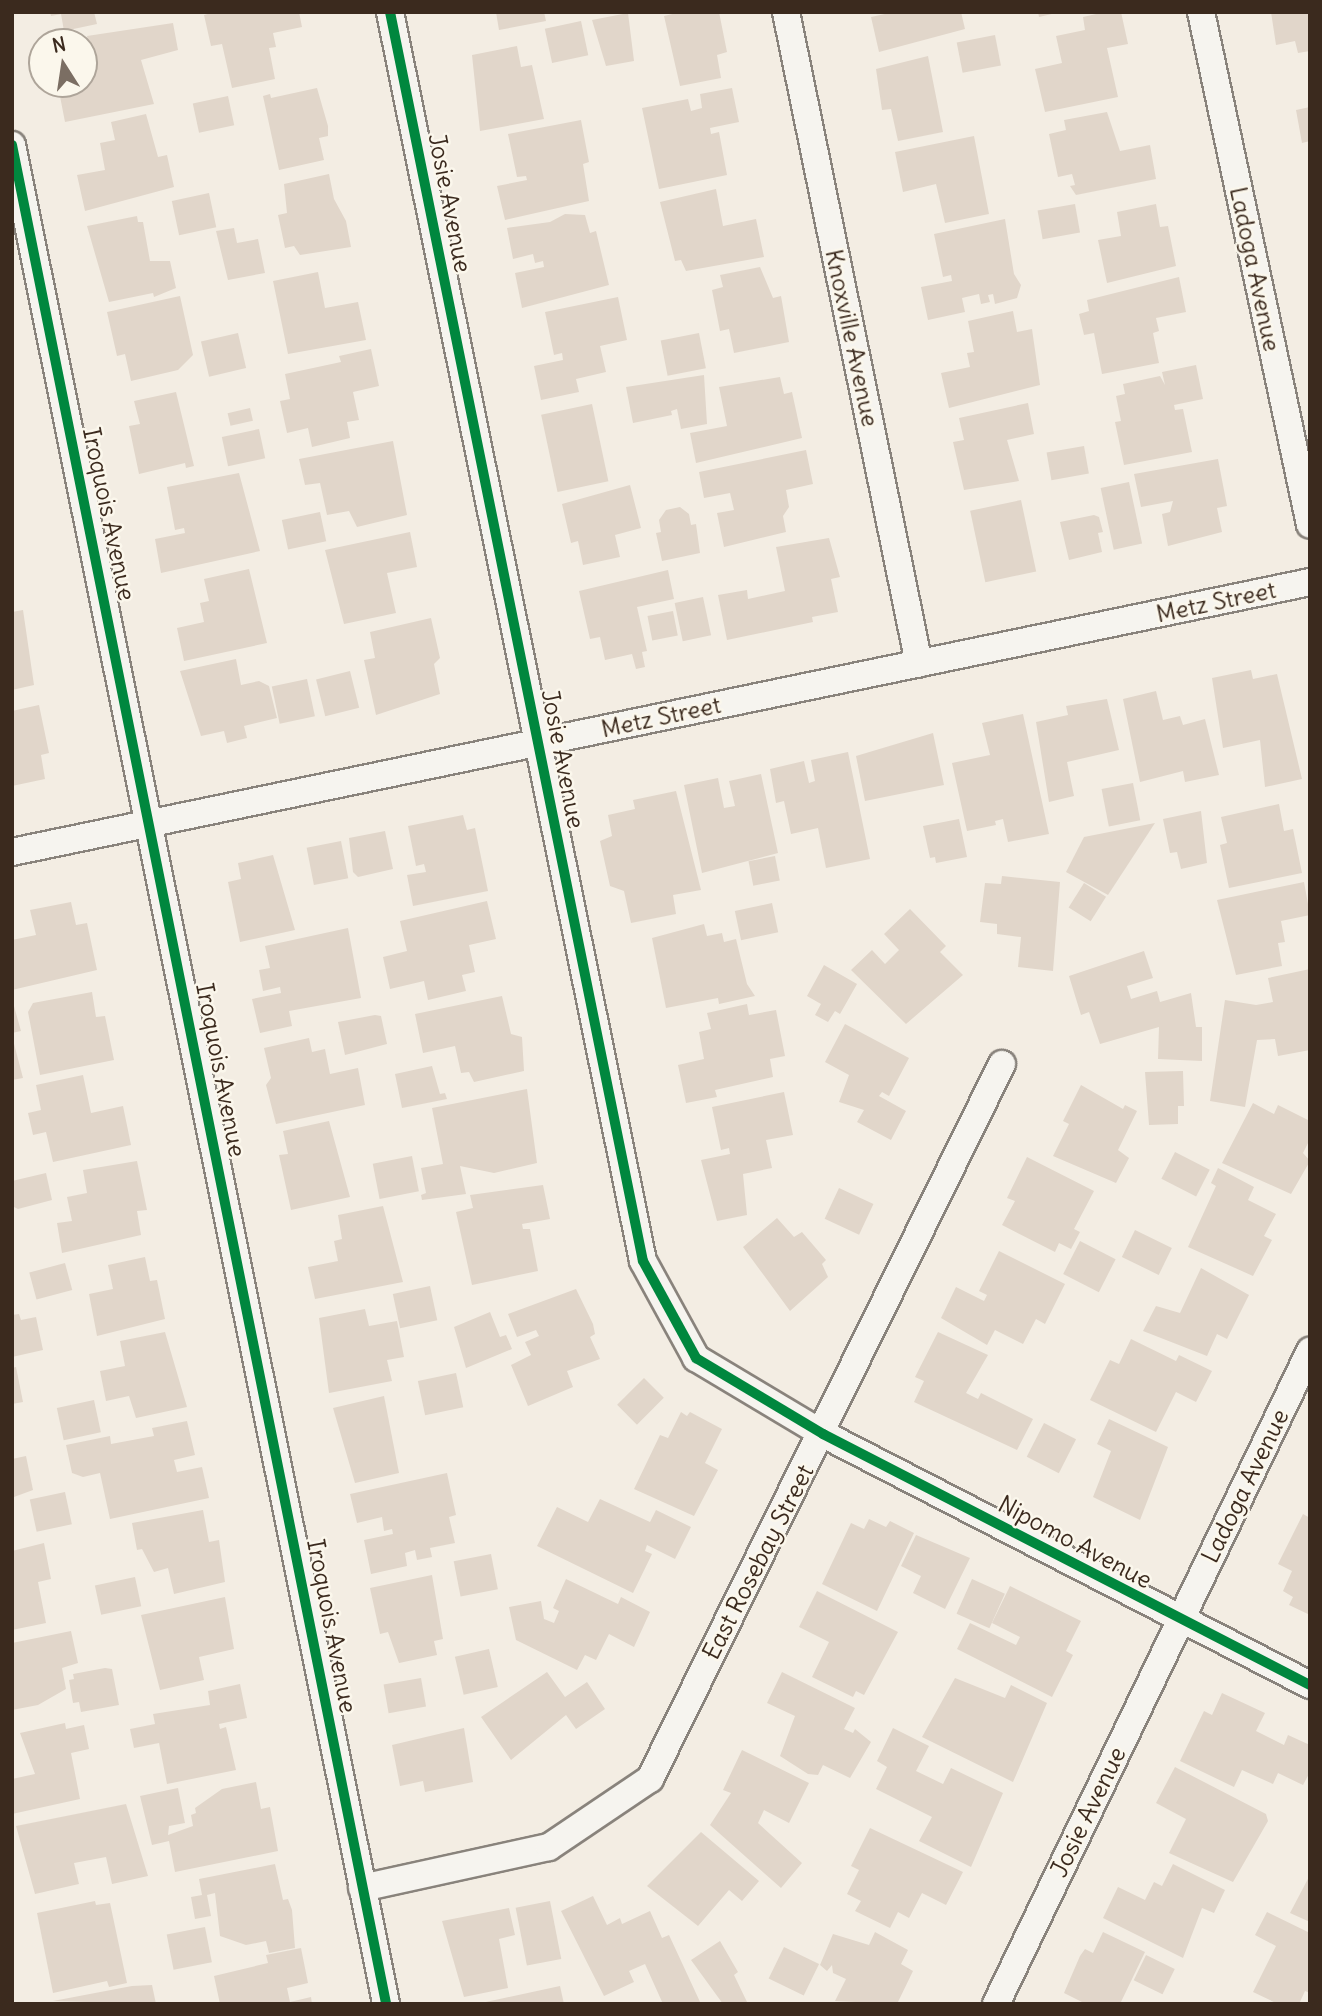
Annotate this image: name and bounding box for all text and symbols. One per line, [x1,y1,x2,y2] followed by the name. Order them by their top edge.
[28,28,98,98] north arrow
[50,31,68,58] text: N
[422,131,478,275] street label: Josie Avenue
[1224,184,1286,354] street label: Ladoga Avenue
[819,247,885,429] street label: Knoxville Avenue
[77,425,141,603] street label: Iroquois Avenue
[1154,575,1278,629] street label: Metz Street
[535,687,591,831] street label: Josie Avenue
[599,690,723,744] street label: Metz Street
[190,981,252,1159] street label: Iroquois Avenue
[1195,1404,1295,1568] street label: Ladoga Avenue
[696,1460,820,1664] street label: East Rosebay Street
[993,1489,1157,1595] street label: Nipomo Avenue
[301,1537,363,1715] street label: Iroquois Avenue
[1044,1742,1132,1882] street label: Josie Avenue

